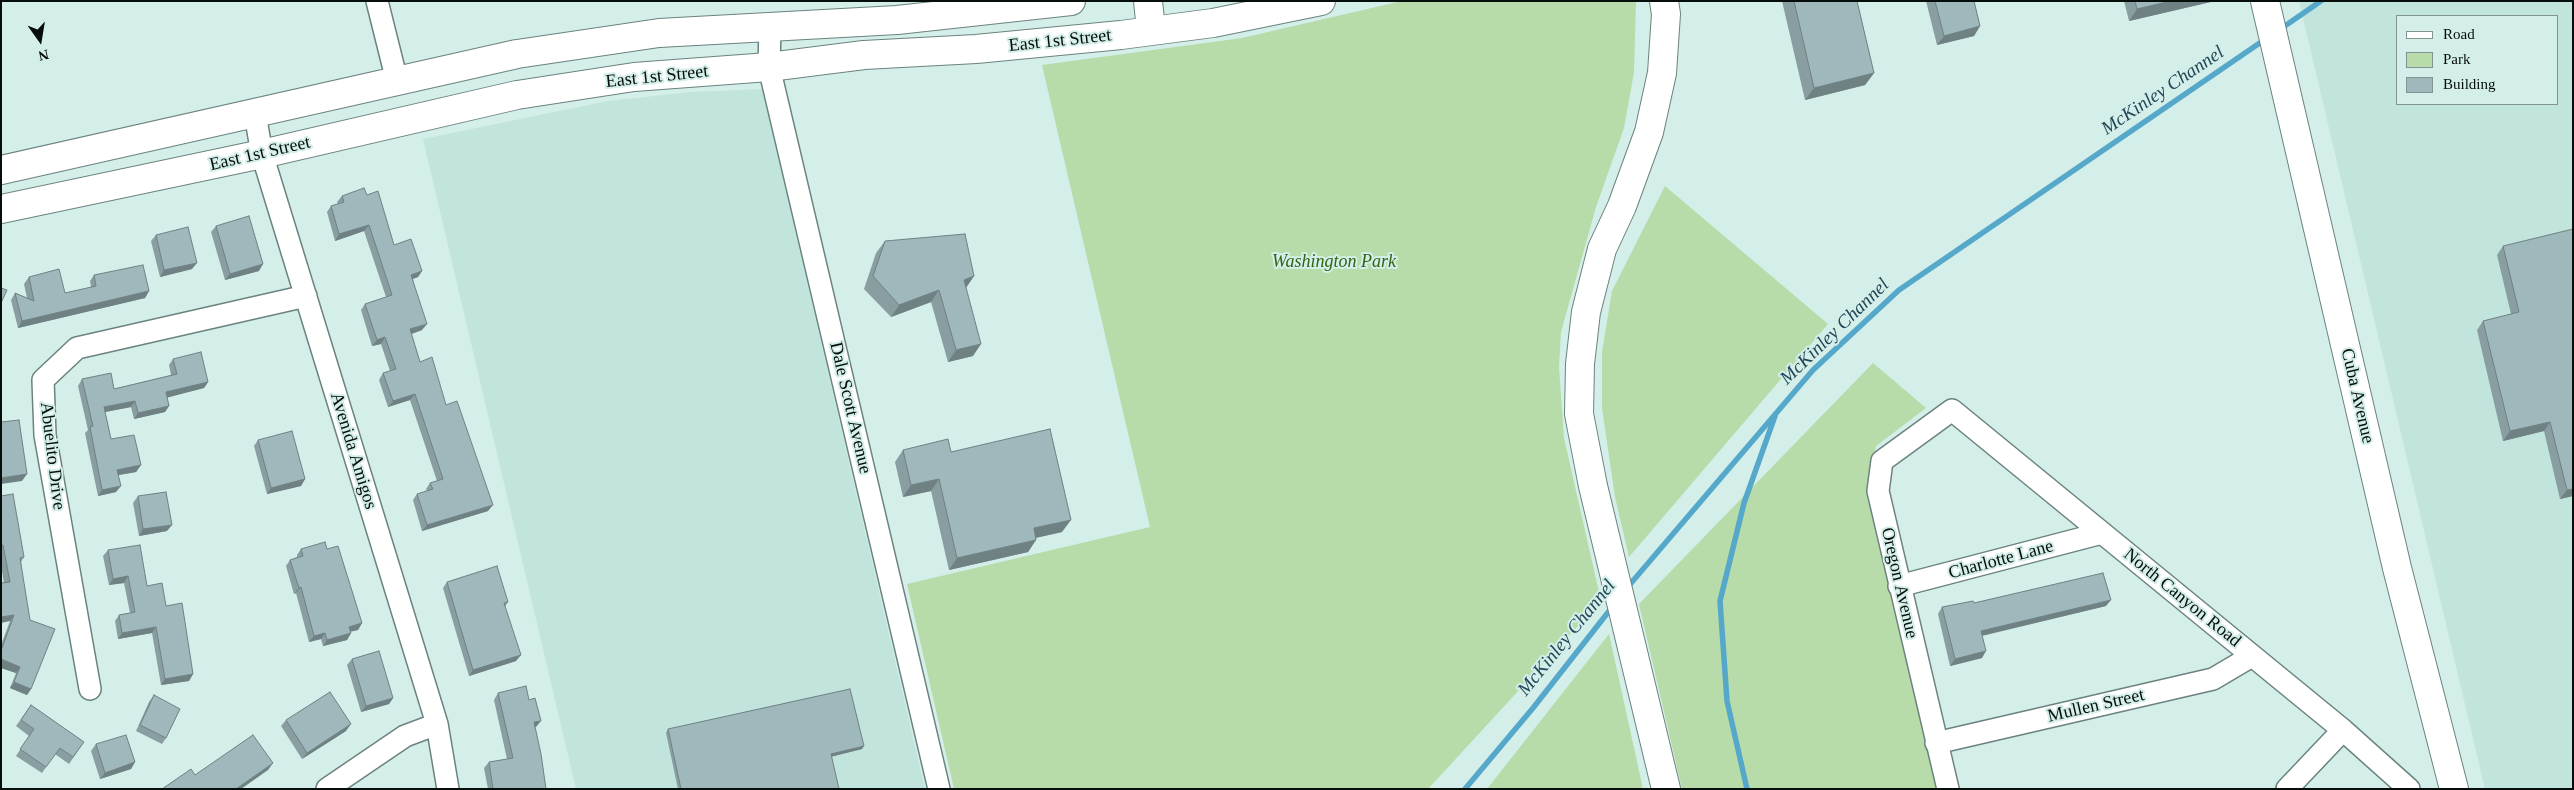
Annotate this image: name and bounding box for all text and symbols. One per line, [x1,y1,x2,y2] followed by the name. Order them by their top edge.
[15,15,65,65] north arrow
[2396,15,2559,105] legend
[1008,25,1112,57] street label: East 1st Street
[2443,26,2475,42] text: Road
[2097,42,2229,140] water label: McKinley Channel
[37,47,50,64] text: N
[2443,51,2471,67] text: Park
[605,61,709,93] street label: East 1st Street
[2443,76,2496,92] text: Building
[207,132,313,176] street label: East 1st Street
[1272,251,1396,273] park label: Washington Park
[1776,274,1894,390] water label: McKinley Channel
[824,340,876,476] street label: Dale Scott Avenue
[2336,346,2378,446] street label: Cuba Avenue
[325,390,381,512] street label: Avenida Amigos
[35,401,69,511] street label: Abuelito Drive
[1876,525,1922,641] street label: Oregon Avenue
[1946,536,2056,584] street label: Charlotte Lane
[2119,544,2245,652] street label: North Canyon Road
[1513,575,1621,701] water label: McKinley Channel
[2046,684,2146,728] street label: Mullen Street

